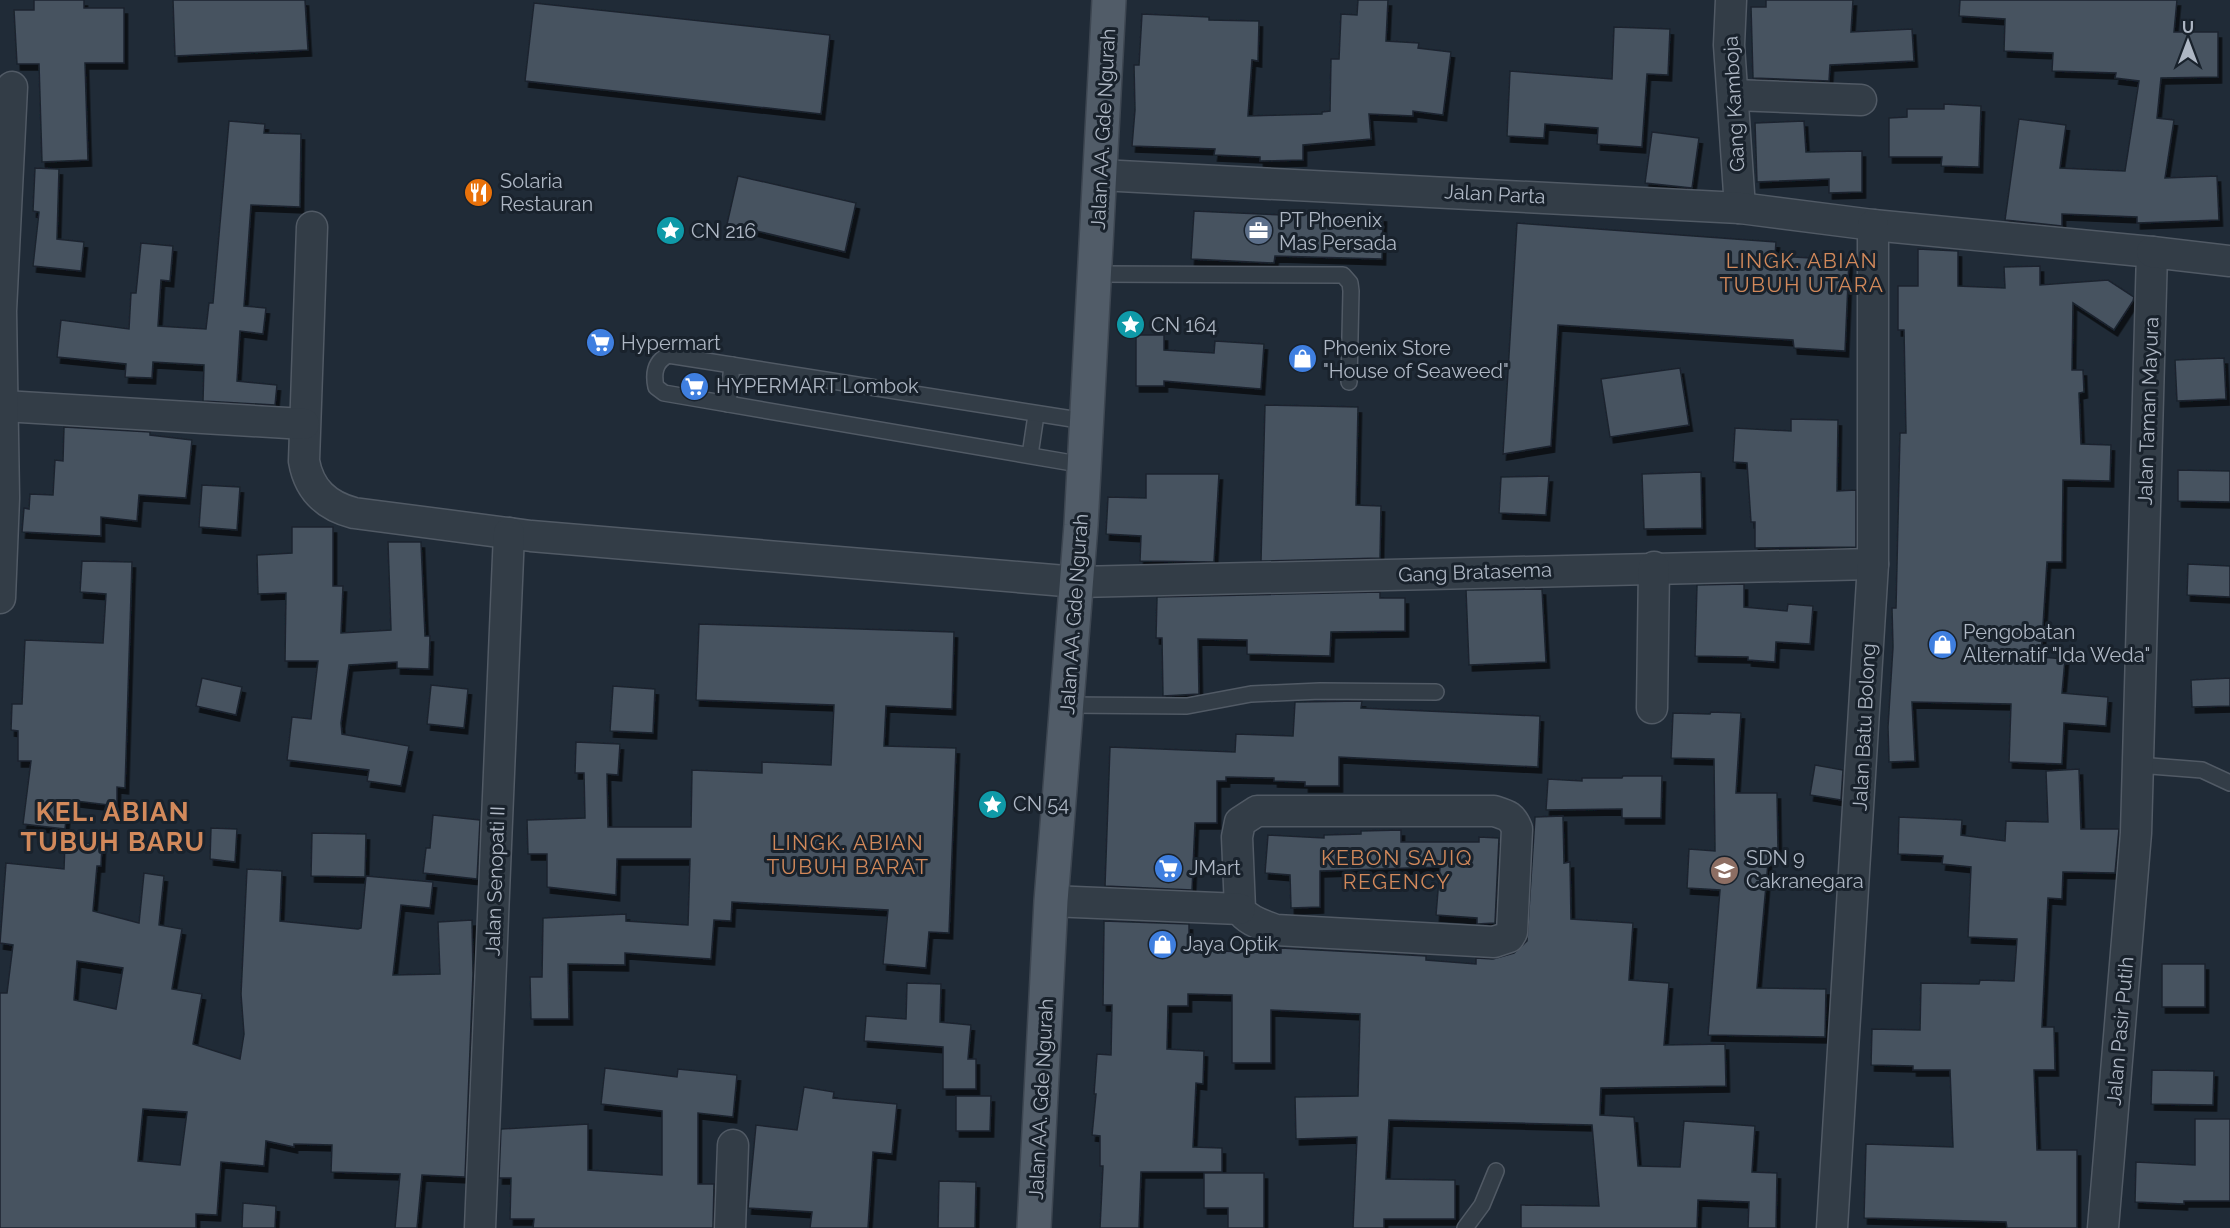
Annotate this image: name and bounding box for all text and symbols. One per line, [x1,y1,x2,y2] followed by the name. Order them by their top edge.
[2158,12,2218,72] north arrow
[2182,18,2194,37] text: U
[1086,28,1120,230] street label: Jalan AA. Gde Ngurah
[1718,35,1750,173] street label: Gang Kamboja
[500,169,593,216] place label: Solaria Restauran
[463,177,495,209] restaurant icon: Solaria Restauran
[1444,179,1546,209] street label: Jalan Parta
[1279,208,1397,255] place label: PT Phoenix Mas Persada
[654,215,686,247] place icon: CN 216
[1242,215,1274,247] office icon: PT Phoenix Mas Persada
[691,219,756,243] place label: CN 216
[1719,248,1885,297] district label: LINGK. ABIAN TUBUH UTARA
[1114,309,1146,341] place icon: CN 164
[1151,313,1217,337] place label: CN 164
[2133,316,2163,506] street label: Jalan Taman Mayura
[584,327,616,359] supermarket icon: Hypermart
[621,331,721,355] place label: Hypermart
[1323,336,1509,383] place label: Phoenix Store "House of Seaweed"
[1286,343,1318,375] shop icon: Phoenix Store "House of Seaweed"
[679,370,711,402] supermarket icon: HYPERMART Lombok
[716,374,919,398] place label: HYPERMART Lombok
[1055,513,1093,715] street label: Jalan AA. Gde Ngurah
[1398,557,1552,587] street label: Gang Bratasema
[1963,620,2150,667] place label: Pengobatan Alternatif "Ida Weda"
[1926,628,1958,660] shop icon: Pengobatan Alternatif "Ida Weda"
[1848,643,1880,811] street label: Jalan Batu Bolong
[976,788,1008,820] place icon: CN 54
[1013,792,1069,816] place label: CN 54
[21,797,205,857] district label: KEL. ABIAN TUBUH BARU
[480,806,510,956] street label: Jalan Senopati II
[767,830,929,879] district label: LINGK. ABIAN TUBUH BARAT
[1321,845,1473,894] district label: KEBON SAJIQ REGENCY
[1746,846,1864,893] place label: SDN 9 Cakranegara
[1152,852,1184,884] supermarket icon: JMart
[1709,854,1741,886] school or university icon: SDN 9 Cakranegara
[1189,856,1241,880] place label: JMart
[1146,928,1178,960] shop icon: Jaya Optik
[1183,932,1279,956] place label: Jaya Optik
[2102,956,2138,1106] street label: Jalan Pasir Putih
[1024,998,1058,1200] street label: Jalan AA. Gde Ngurah

